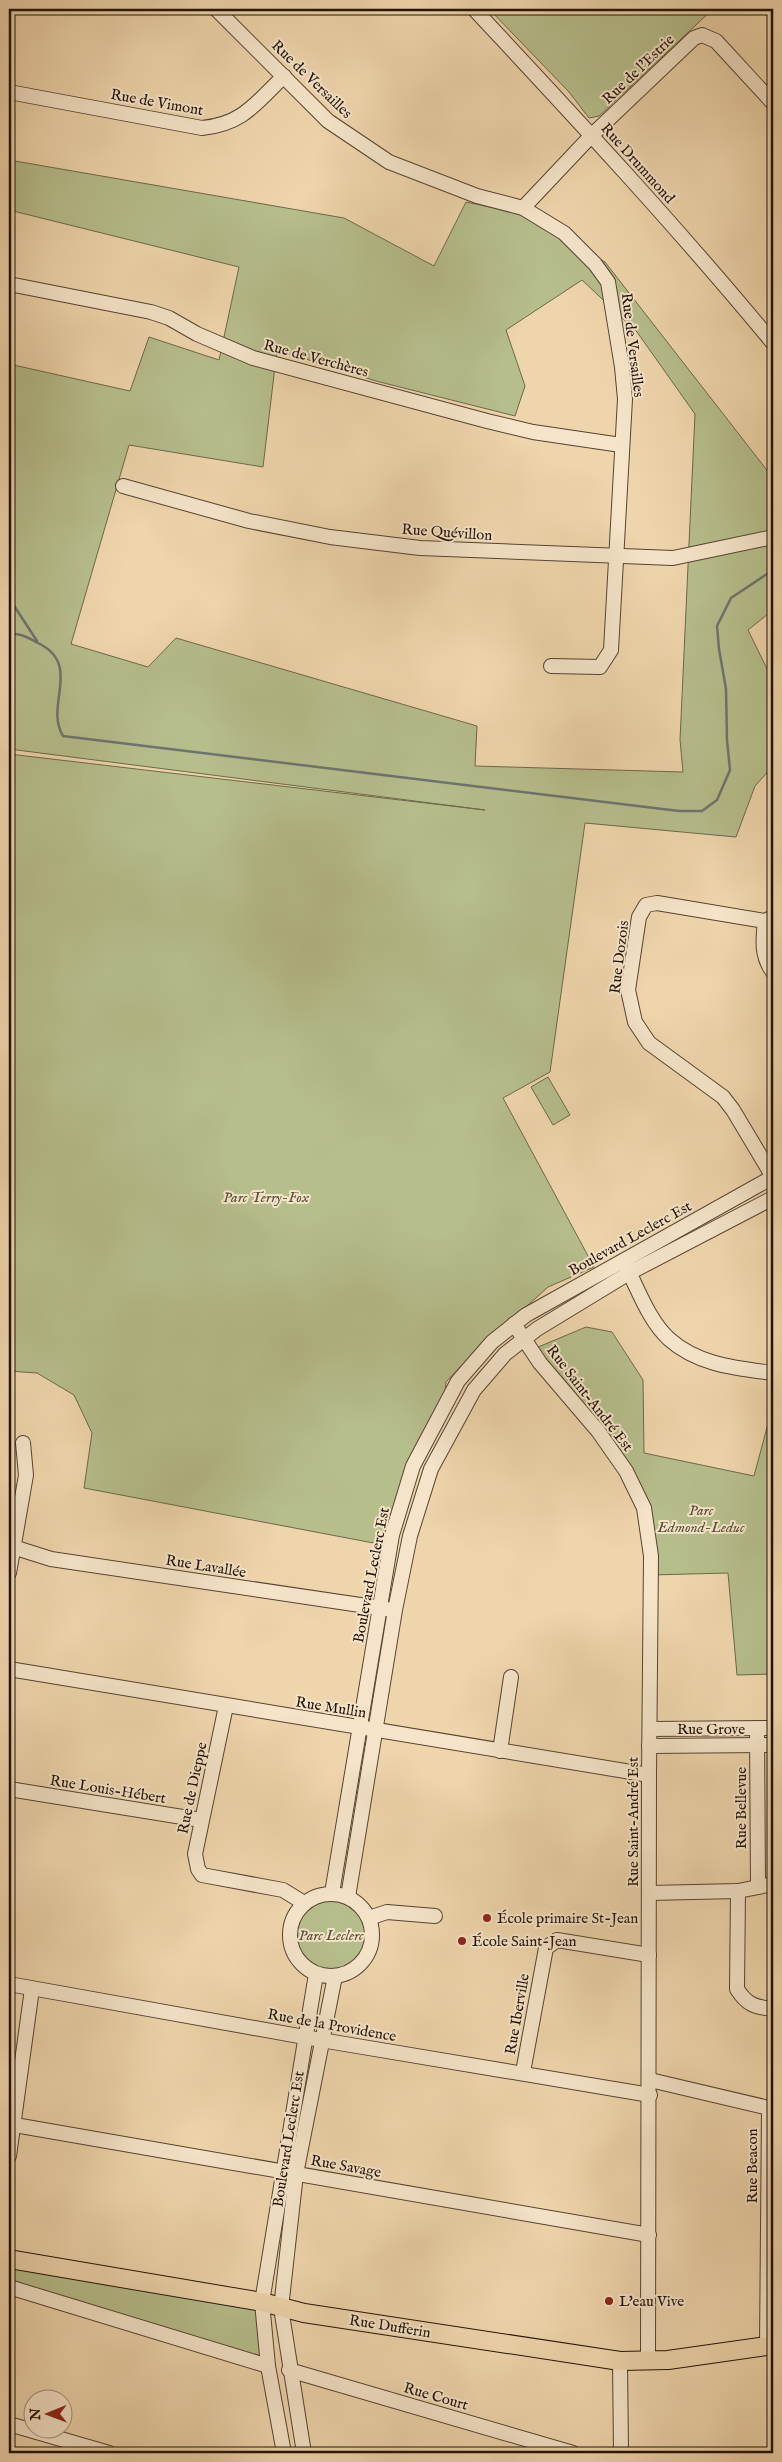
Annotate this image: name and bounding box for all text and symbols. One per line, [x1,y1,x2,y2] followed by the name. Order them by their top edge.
[598,30,678,108] street label: Rue de l'Estrie
[267,36,356,123] street label: Rue de Versailles
[109,85,205,120] street label: Rue de Vimont
[597,119,679,208] street label: Rue Drummond
[617,292,648,398] street label: Rue de Versailles
[261,335,370,382] street label: Rue de Verchères
[401,520,493,545] street label: Rue Quévillon
[606,919,633,995] street label: Rue Dozois
[223,1188,310,1207] park label: Parc Terry-Fox
[565,1197,695,1280] street label: Boulevard Leclerc Est
[542,1341,637,1455] street label: Rue Saint-André Est
[657,1501,745,1537] park label: Parc Edmond-Leduc
[349,1506,394,1644] street label: Boulevard Leclerc Est
[164,1551,248,1582] street label: Rue Lavallée
[294,1693,368,1722] street label: Rue Mullin
[677,1720,745,1739] street label: Rue Grove
[173,1740,212,1836] street label: Rue de Dieppe
[624,1757,643,1887] street label: Rue Saint-André Est
[732,1767,751,1849] street label: Rue Bellevue
[49,1771,167,1808] street label: Rue Louis-Hébert
[497,1909,638,1928] place label: École primaire St-Jean
[481,1912,493,1924] marker: École primaire St-Jean
[298,1926,364,1945] park label: Parc Leclerc
[472,1932,576,1951] place label: École Saint-Jean
[456,1935,468,1947] marker: École Saint-Jean
[501,1972,534,2056] street label: Rue Iberville
[266,2005,398,2046] street label: Rue de la Providence
[268,2070,309,2209] street label: Boulevard Leclerc Est
[743,2128,762,2204] street label: Rue Beacon
[309,2151,383,2182] street label: Rue Savage
[619,2292,684,2311] place label: L'eau Vive
[603,2295,615,2307] marker: L'eau Vive
[348,2311,432,2342] street label: Rue Dufferin
[401,2378,470,2415] street label: Rue Court
[22,2390,72,2440] north arrow
[27,2408,45,2421] text: N

